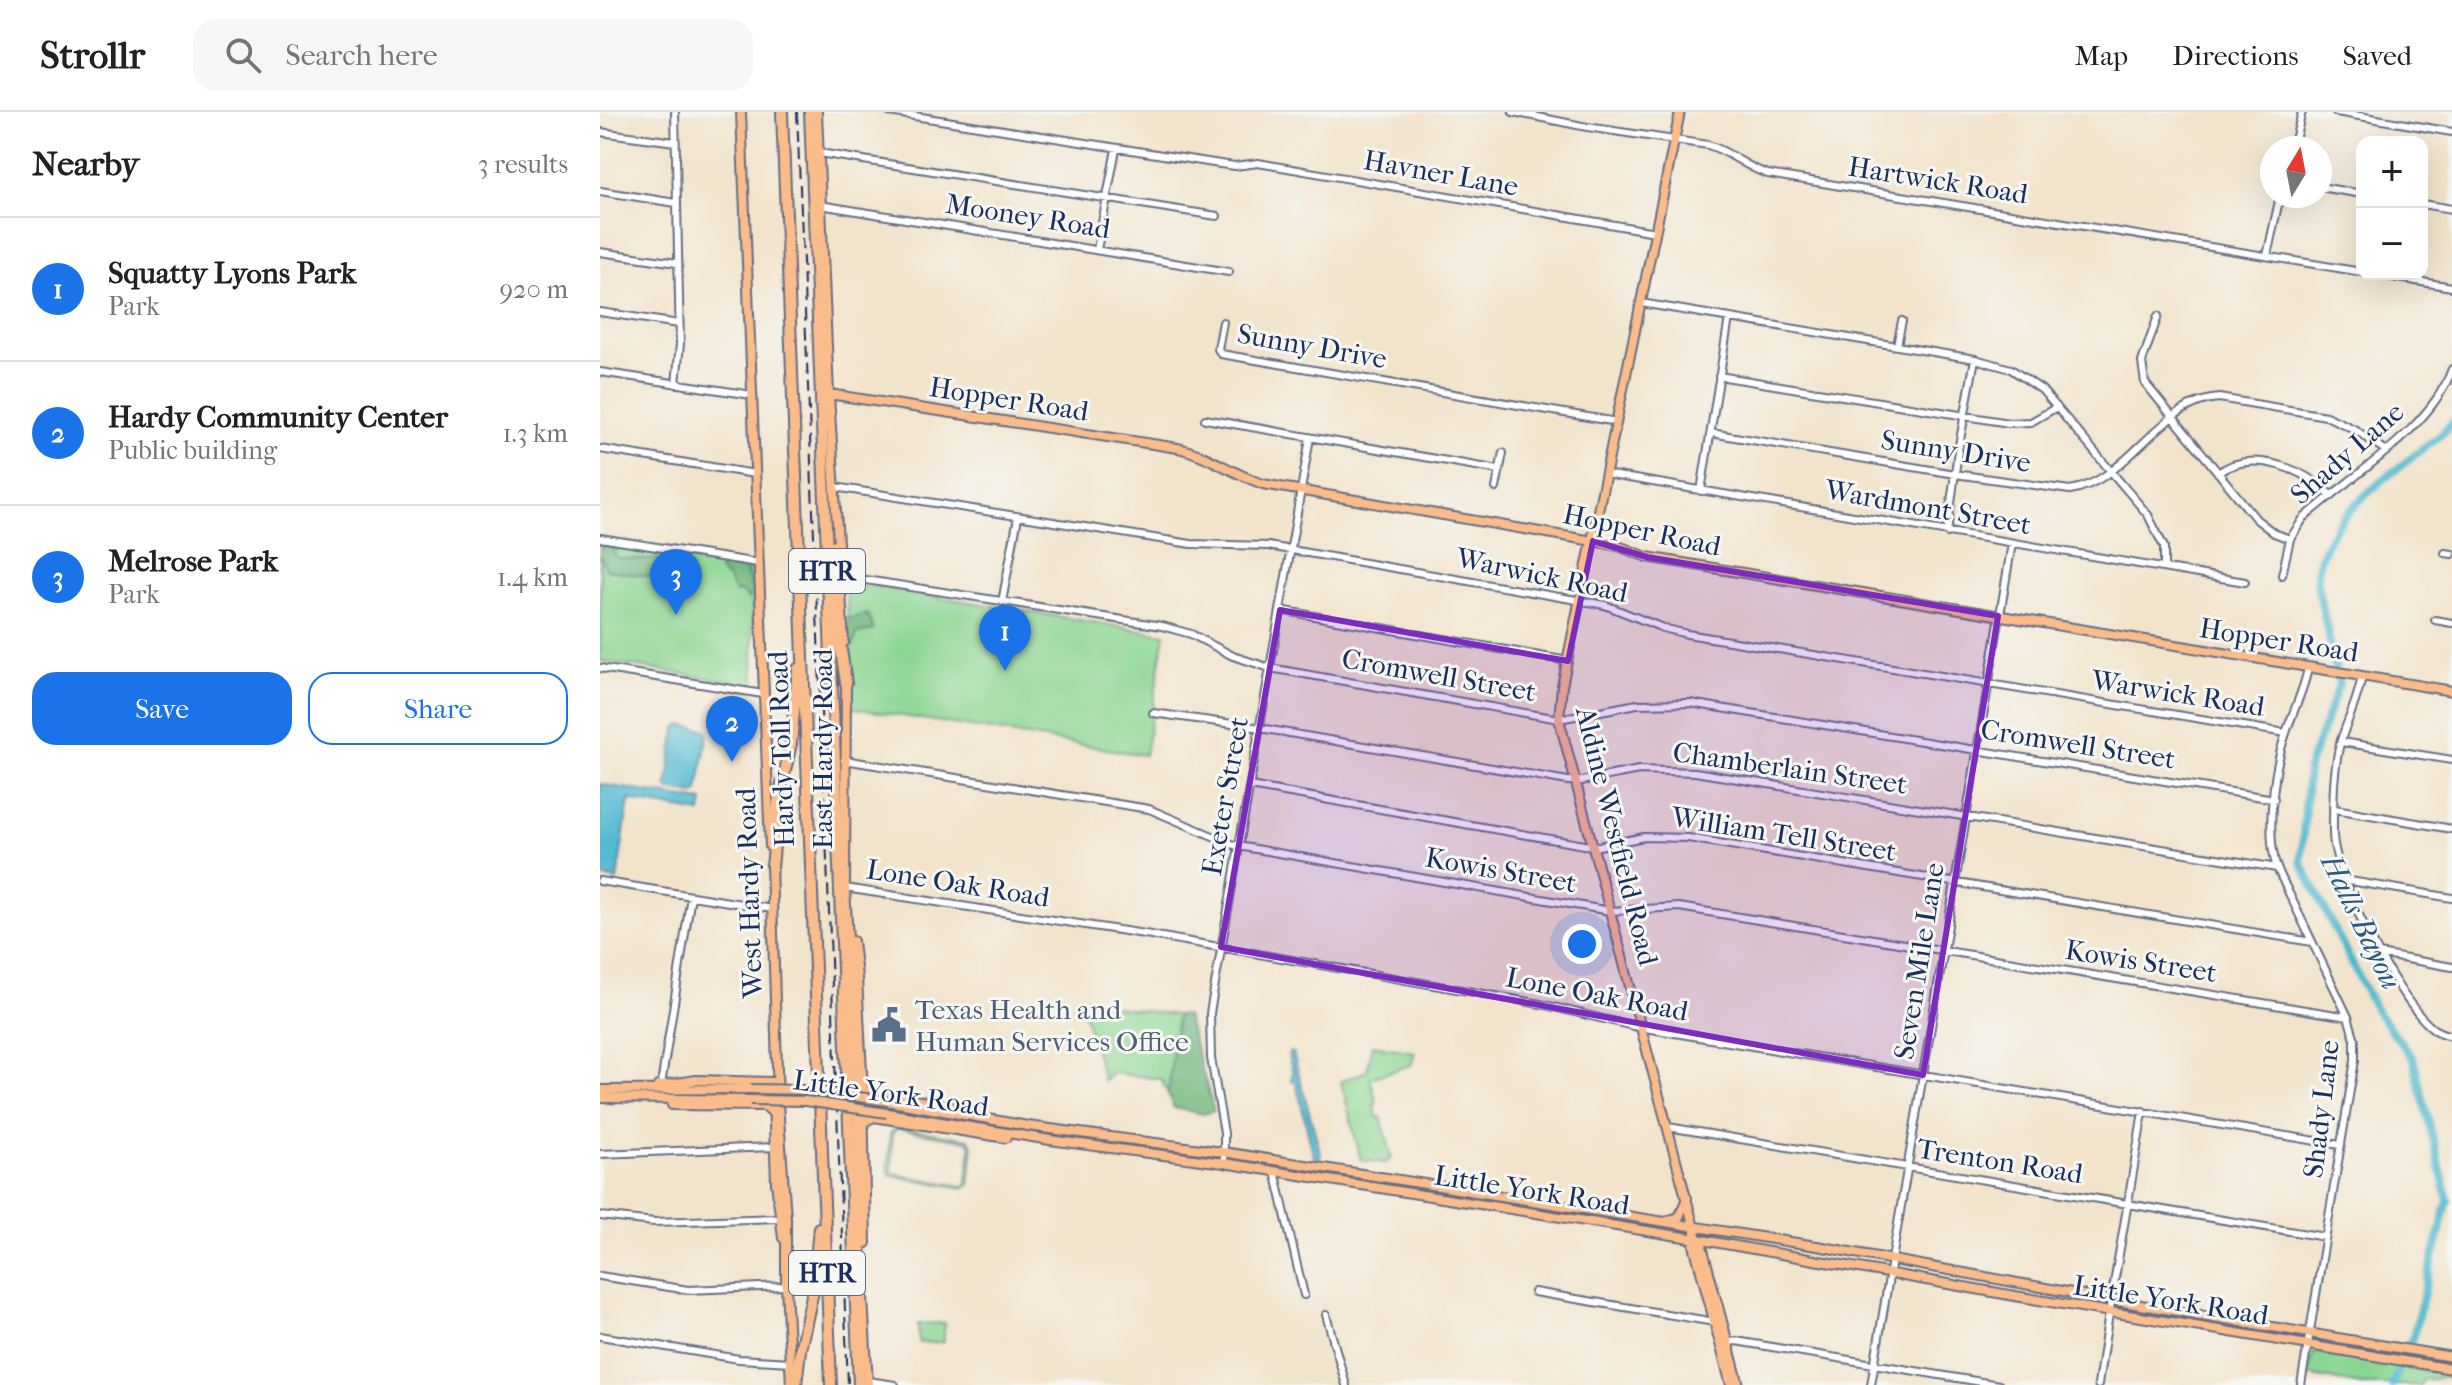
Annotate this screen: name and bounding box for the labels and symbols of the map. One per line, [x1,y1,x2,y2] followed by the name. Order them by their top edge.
[2260,136,2332,208] north arrow
[1361,143,1521,203] street label: Havner Lane
[1846,150,2031,211] street label: Hartwick Road
[943,187,1113,245] street label: Mooney Road
[1235,317,1389,375] street label: Sunny Drive
[927,370,1092,428] street label: Hopper Road
[2284,395,2410,511] street label: Shady Lane
[1879,423,2033,479] street label: Sunny Drive
[1822,472,2034,541] street label: Wardmont Street
[1560,497,1725,563] street label: Hopper Road
[1452,541,1632,609] street label: Warwick Road
[650,549,702,615] pin: 3
[789,549,865,593] road number: HTR
[979,605,1031,671] pin: 1
[2197,611,2362,669] street label: Hopper Road
[1339,642,1539,708] street label: Cromwell Street
[806,648,839,850] street label: East Hardy Road
[761,649,801,848] street label: Hardy Toll Road
[2088,663,2268,723] street label: Warwick Road
[706,696,758,762] pin: 2
[1569,702,1665,970] street label: Aldine Westfield Road
[1978,712,2178,776] street label: Cromwell Street
[1195,714,1255,878] street label: Exeter Street
[1671,735,1909,801] street label: Chamberlain Street
[729,786,769,1000] street label: West Hardy Road
[1668,800,1899,868] street label: William Tell Street
[1423,840,1579,900] street label: Kowis Street
[2313,848,2409,995] water label: Halls Bayou
[864,852,1053,914] street label: Lone Oak Road
[1887,860,1951,1062] street label: Seven Mile Lane
[1562,924,1602,964] your location
[2063,933,2219,989] street label: Kowis Street
[1503,960,1692,1028] street label: Lone Oak Road
[915,993,1189,1058] place label: Texas Health and Human Services Office
[870,1006,908,1044] public building icon: Texas Health and Human Services Office
[2296,1038,2346,1180] street label: Shady Lane
[791,1063,992,1123] street label: Little York Road
[1915,1132,2086,1190] street label: Trenton Road
[1432,1158,1633,1222] street label: Little York Road
[789,1251,865,1295] road number: HTR
[2071,1268,2272,1332] street label: Little York Road

